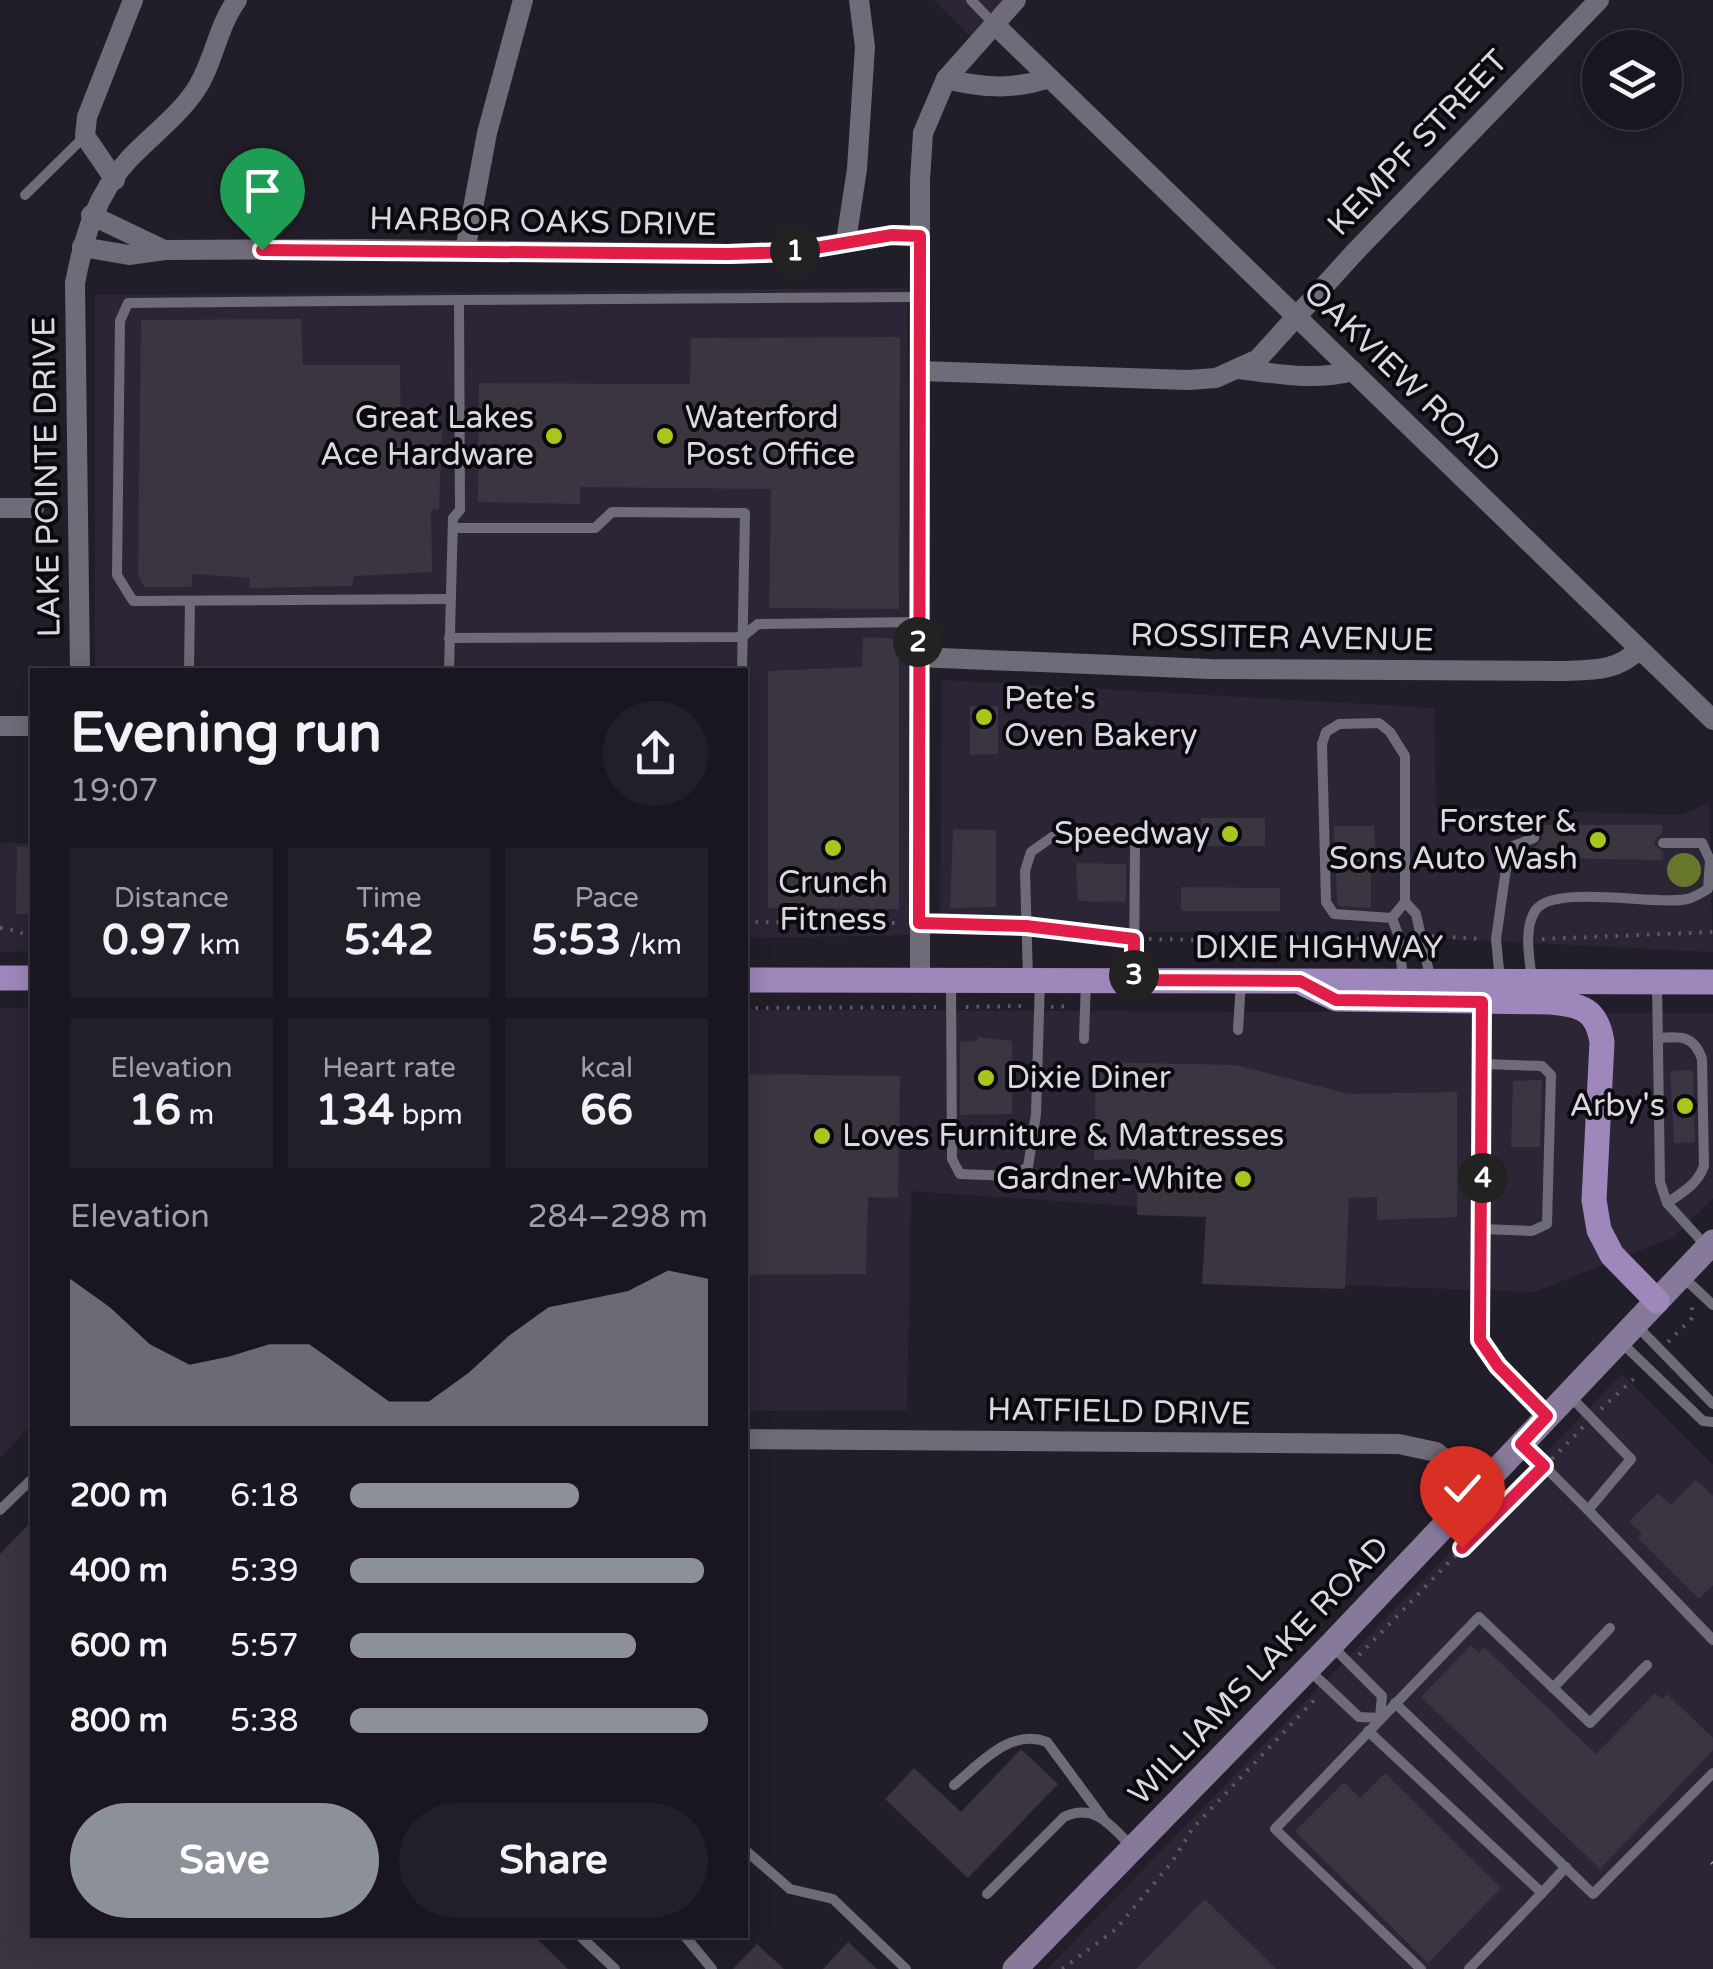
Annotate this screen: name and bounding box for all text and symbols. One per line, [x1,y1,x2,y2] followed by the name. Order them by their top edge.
[1582,30,1682,130] map controls
[1582,30,1682,130] button: layers
[1320,42,1516,244] street label: KEMPF STREET
[220,148,305,251] pin
[235,163,290,218] icon: arrive
[369,200,717,244] street label: HARBOR OAKS DRIVE
[770,226,820,276] pin: 1
[786,234,804,268] text: 1
[1295,273,1509,481] street label: OAKVIEW ROAD
[25,316,69,638] street label: LAKE POINTE DRIVE
[320,399,534,474] place label: Great Lakes Ace Hardware
[685,399,855,474] place label: Waterford Post Office
[543,425,565,447] marker: Great Lakes Ace Hardware
[654,425,676,447] marker: Waterford Post Office
[1130,616,1434,660] street label: ROSSITER AVENUE
[893,617,943,667] pin: 2
[909,625,927,659] text: 2
[1004,680,1198,755] place label: Pete's Oven Bakery
[70,701,382,767] text: Evening run
[603,701,708,806] button: share
[973,706,995,728] marker: Pete's Oven Bakery
[70,772,159,810] text: 19:07
[1329,803,1578,878] place label: Forster & Sons Auto Wash
[1054,815,1210,853] place label: Speedway
[1219,823,1241,845] marker: Speedway
[1587,829,1609,851] marker: Forster & Sons Auto Wash
[822,837,844,859] marker: Crunch Fitness
[778,864,888,939] place label: Crunch Fitness
[114,881,229,915] text: Distance
[356,881,422,915] text: Time
[574,881,639,915] text: Pace
[102,915,192,966] text: 0.97
[344,915,434,966] text: 5:42
[531,915,621,966] text: 5:53
[192,928,240,962] text: km
[621,928,682,962] text: /km
[1195,929,1443,967] street label: DIXIE HIGHWAY
[1109,950,1159,1000] pin: 3
[1125,958,1143,992] text: 3
[110,1051,233,1085] text: Elevation
[322,1051,456,1085] text: Heart rate
[580,1051,633,1085] text: kcal
[1006,1059,1172,1097] place label: Dixie Diner
[975,1067,997,1089] marker: Dixie Diner
[128,1085,181,1136] text: 16
[315,1085,394,1136] text: 134
[580,1085,633,1136] text: 66
[1569,1087,1665,1125] place label: Arby's
[1674,1095,1696,1117] marker: Arby's
[181,1098,214,1132] text: m
[394,1098,463,1132] text: bpm
[842,1117,1284,1155] place label: Loves Furniture & Mattresses
[811,1125,833,1147] marker: Loves Furniture & Mattresses
[1458,1153,1508,1203] pin: 4
[996,1160,1223,1198] place label: Gardner-White
[1474,1161,1492,1195] text: 4
[1232,1168,1254,1190] marker: Gardner-White
[70,1198,210,1236] text: Elevation
[528,1198,708,1236] text: 284–298 m
[987,1391,1251,1433] street label: HATFIELD DRIVE
[1420,1446,1505,1549] pin
[1435,1461,1490,1516] icon: check
[70,1477,168,1515] text: 200 m
[230,1477,299,1515] text: 6:18
[1121,1529,1397,1813] street label: WILLIAMS LAKE ROAD
[70,1552,168,1590] text: 400 m
[230,1552,299,1590] text: 5:39
[70,1627,168,1665] text: 600 m
[230,1627,299,1665] text: 5:57
[70,1702,168,1740] text: 800 m
[230,1702,299,1740] text: 5:38
[70,1803,379,1918] button: Save
[399,1803,708,1918] button: Share

